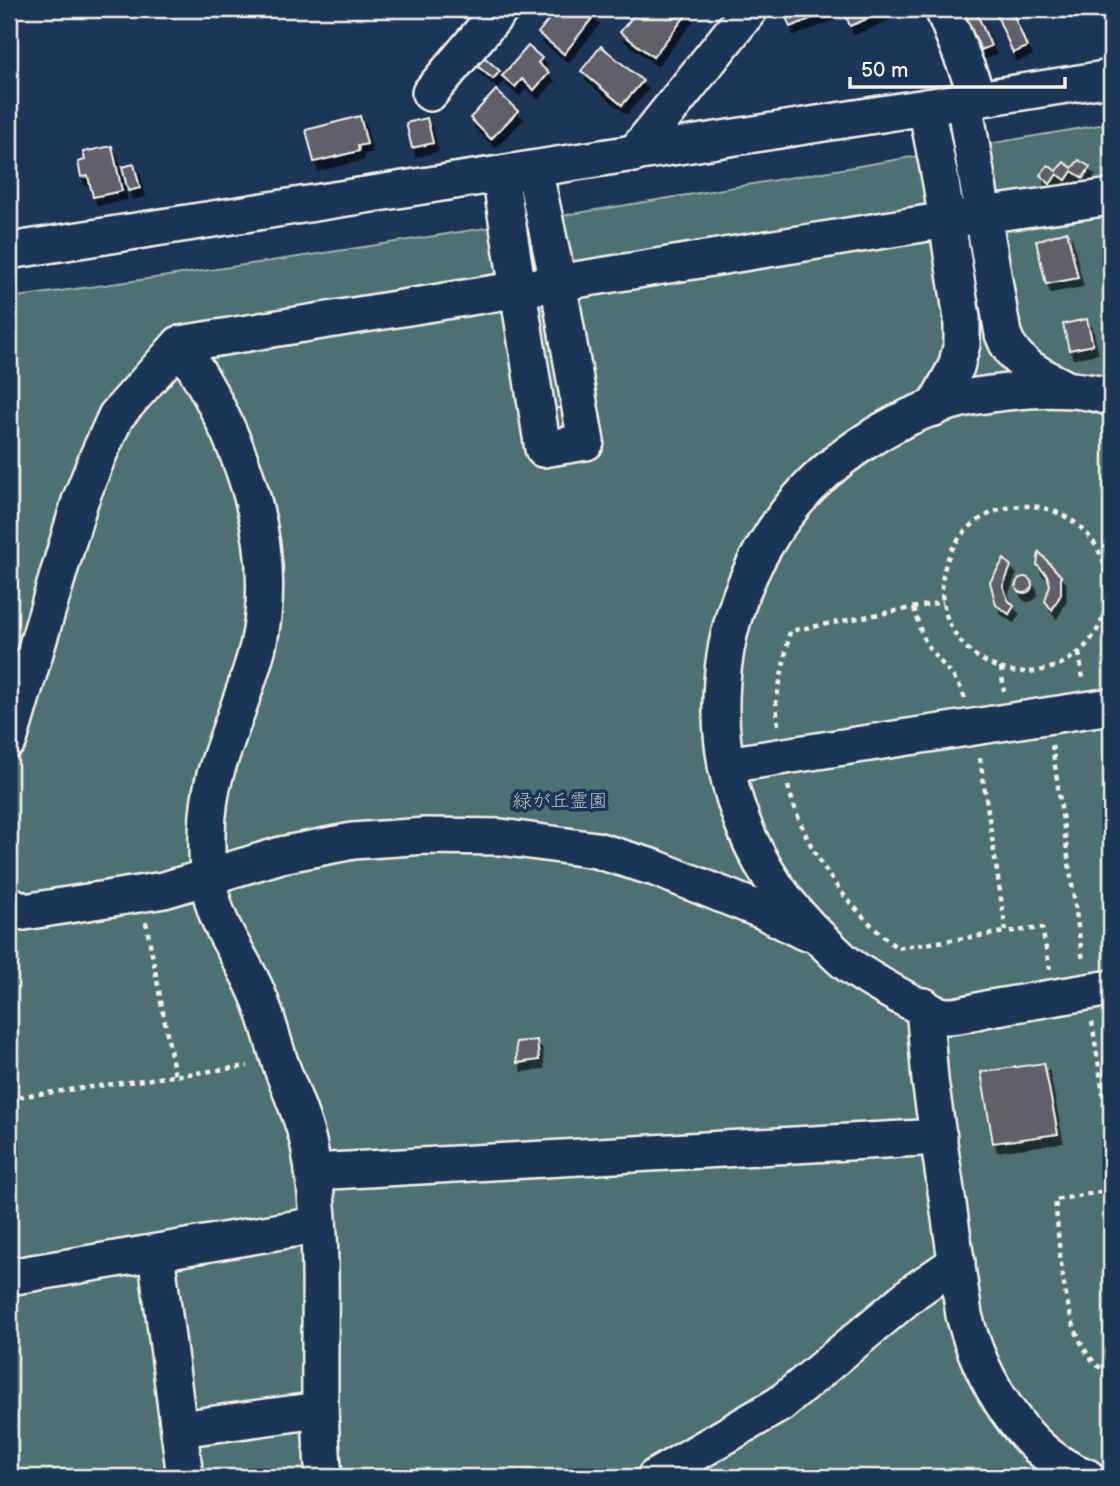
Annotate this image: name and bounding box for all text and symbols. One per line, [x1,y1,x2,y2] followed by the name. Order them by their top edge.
[850,46,1066,90] scale bar
[861,58,908,83] text: 50 m
[512,790,608,813] park label: 緑が丘霊園

